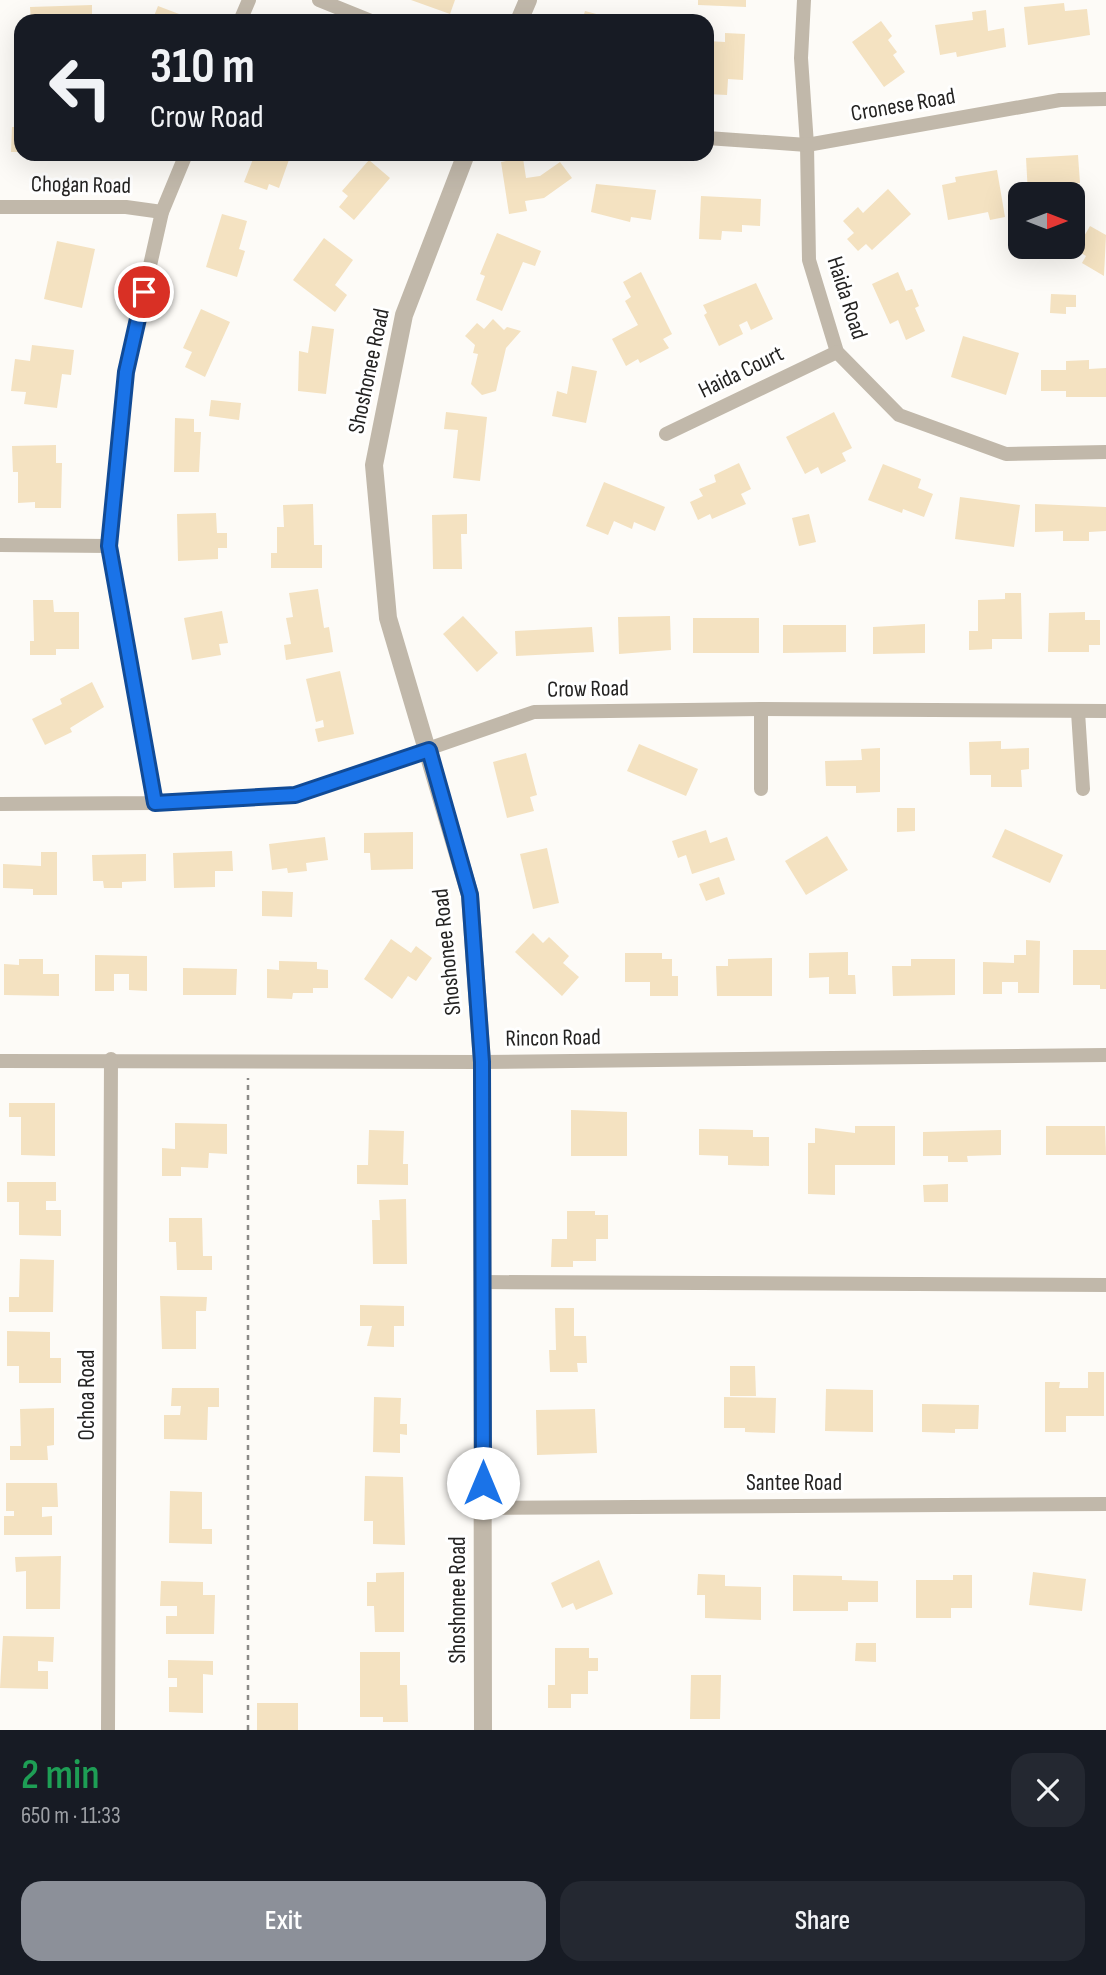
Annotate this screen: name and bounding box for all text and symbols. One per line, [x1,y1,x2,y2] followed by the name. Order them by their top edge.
[150,38,255,97] text: 310 m
[35,42,126,133] icon: left
[849,82,957,128] street label: Cronese Road
[150,98,264,137] text: Crow Road
[31,170,131,200] street label: Chogan Road
[1008,182,1085,259] north arrow
[1008,182,1085,259] map controls
[821,253,873,343] street label: Haida Road
[114,262,174,322] pin
[125,273,163,311] icon: arrive
[342,306,396,436] street label: Shoshonee Road
[694,339,788,405] street label: Haida Court
[547,674,629,704] street label: Crow Road
[426,887,468,1017] street label: Shoshonee Road
[505,1023,601,1053] street label: Rincon Road
[73,1350,101,1440] street label: Ochoa Road
[446,1446,520,1520] position arrow
[746,1469,842,1497] street label: Santee Road
[444,1536,472,1664] street label: Shoshonee Road
[21,1750,100,1801] text: 2 min
[1011,1753,1085,1827] button: close
[21,1802,121,1830] text: 650 m · 11:33
[21,1881,546,1961] button: Exit
[560,1881,1085,1961] button: Share

